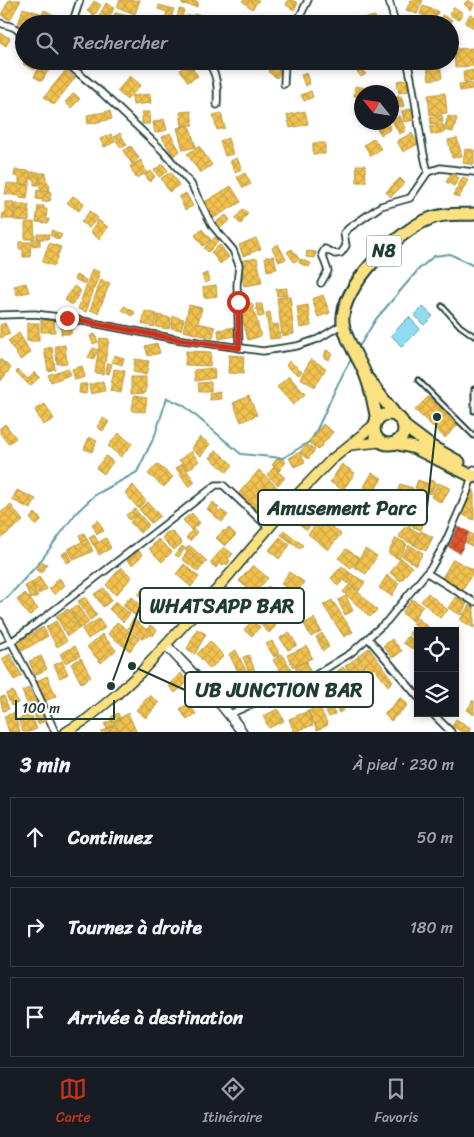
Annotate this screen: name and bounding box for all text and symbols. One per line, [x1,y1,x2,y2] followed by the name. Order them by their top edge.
[15,15,459,70] search box
[73,26,168,59] text: Rechercher
[33,29,61,57] icon: search
[354,85,399,130] north arrow
[366,236,402,266] road number: N8
[227,291,250,314] route start
[56,307,79,330] route end
[258,490,427,525] callout: Amusement Parc
[267,491,417,526] text: Amusement Parc
[140,588,304,623] callout: WHATSAPP BAR
[150,589,294,624] text: WHATSAPP BAR
[414,627,459,717] map controls
[414,627,459,672] button: locate
[185,672,373,707] callout: UB JUNCTION BAR
[414,672,459,717] button: layers
[196,673,362,708] text: UB JUNCTION BAR
[22,696,60,721] text: 100 m
[15,697,115,720] scale bar
[20,746,70,784] text: 3 min
[353,750,454,779] text: À pied · 230 m
[68,821,153,854] text: Continuez
[21,823,49,851] icon: ahead
[417,823,453,852] text: 50 m
[68,911,202,944] text: Tournez à droite
[21,913,49,941] icon: right
[410,913,453,942] text: 180 m
[68,1001,243,1034] text: Arrivée à destination
[21,1003,49,1031] icon: arrive
[56,1075,91,1130] tab: Carte
[203,1075,263,1130] tab: Itinéraire
[374,1075,418,1130] tab: Favoris

